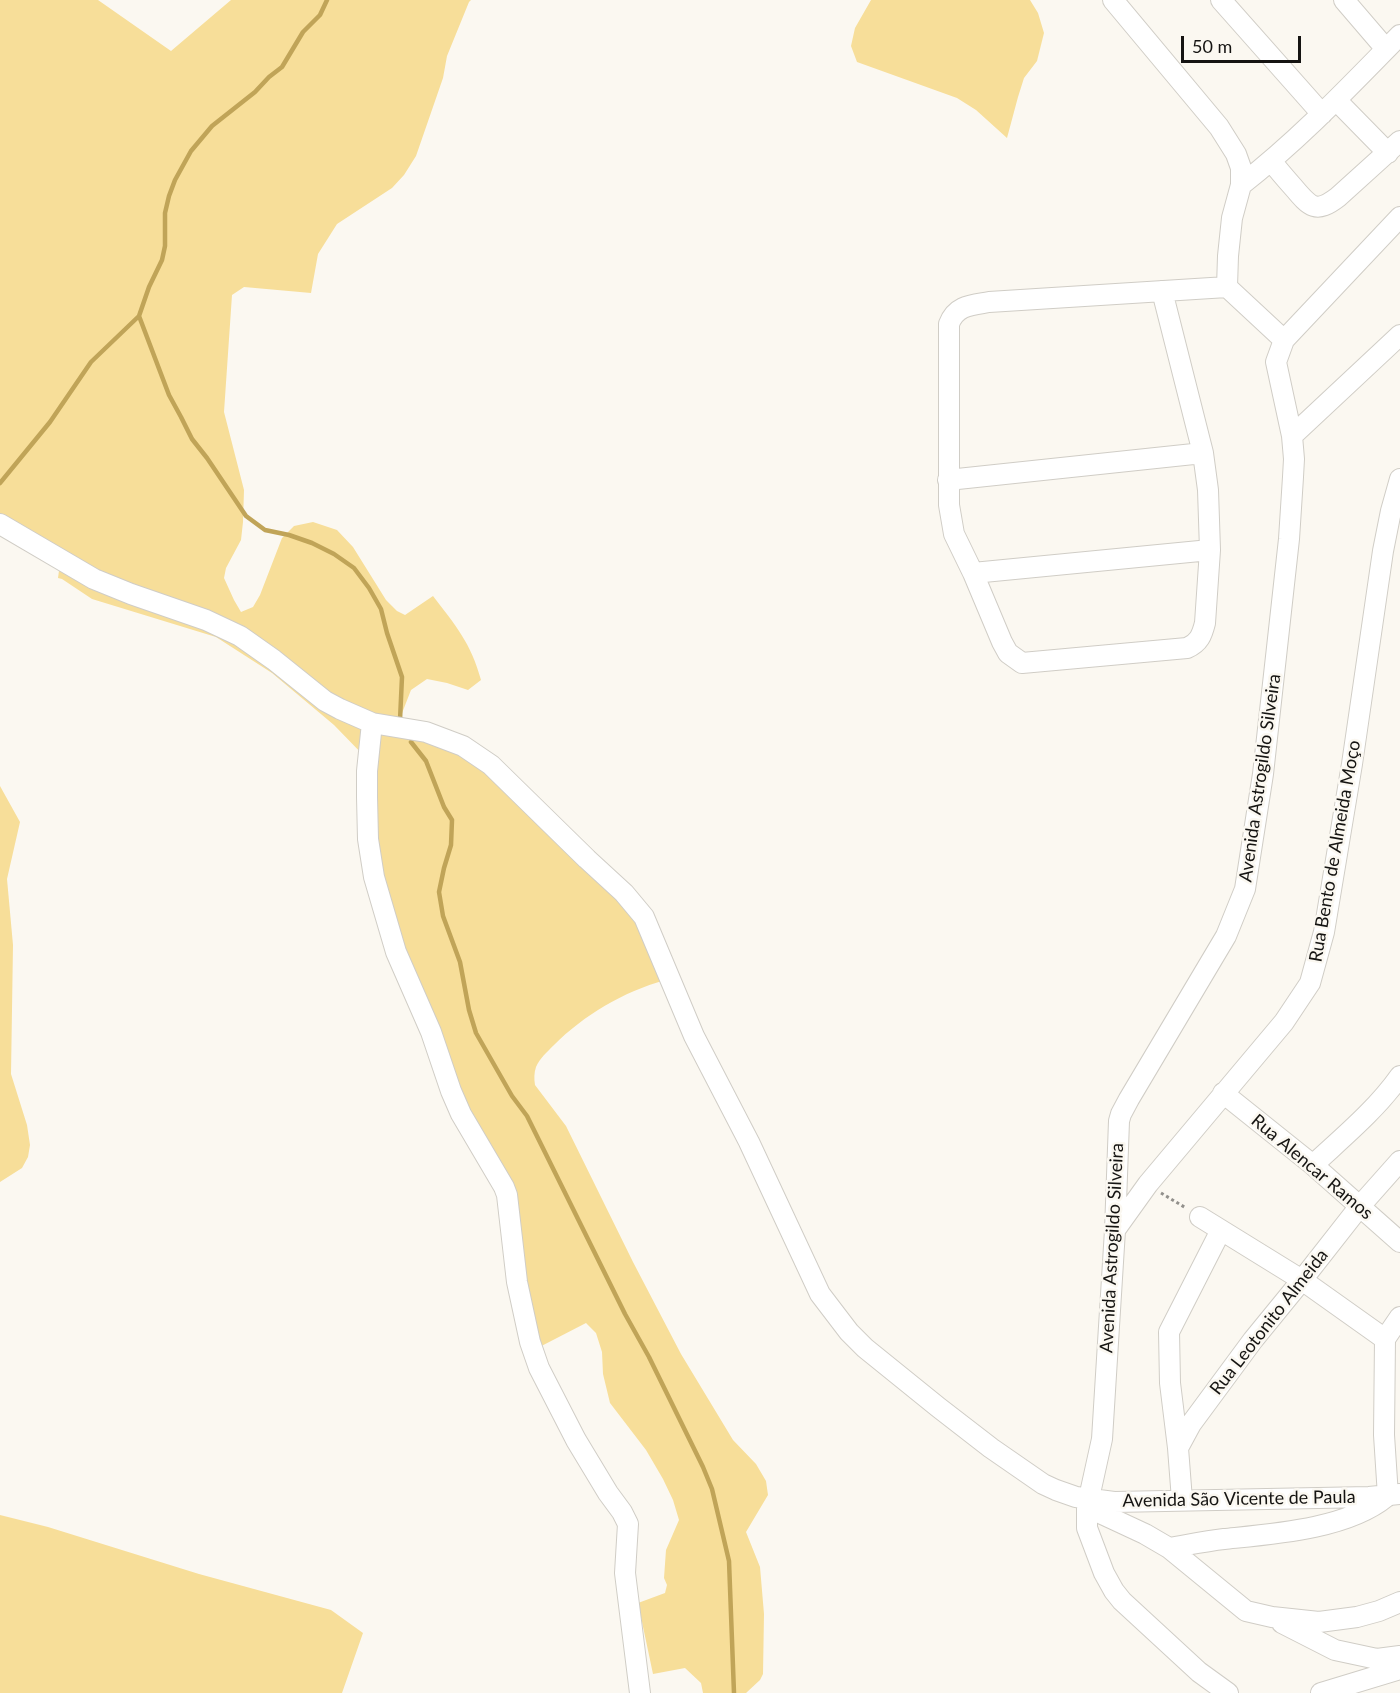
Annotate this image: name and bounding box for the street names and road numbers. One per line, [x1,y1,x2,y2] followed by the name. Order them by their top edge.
[1235,672,1285,884] street label: Avenida Astrogildo Silveira
[1305,738,1365,964] street label: Rua Bento de Almeida Moço
[1247,1110,1377,1224] street label: Rua Alencar Ramos
[1096,1143,1128,1353] street label: Avenida Astrogildo Silveira
[1205,1245,1333,1399] street label: Rua Leotonito Almeida
[1122,1486,1356,1512] street label: Avenida São Vicente de Paula

